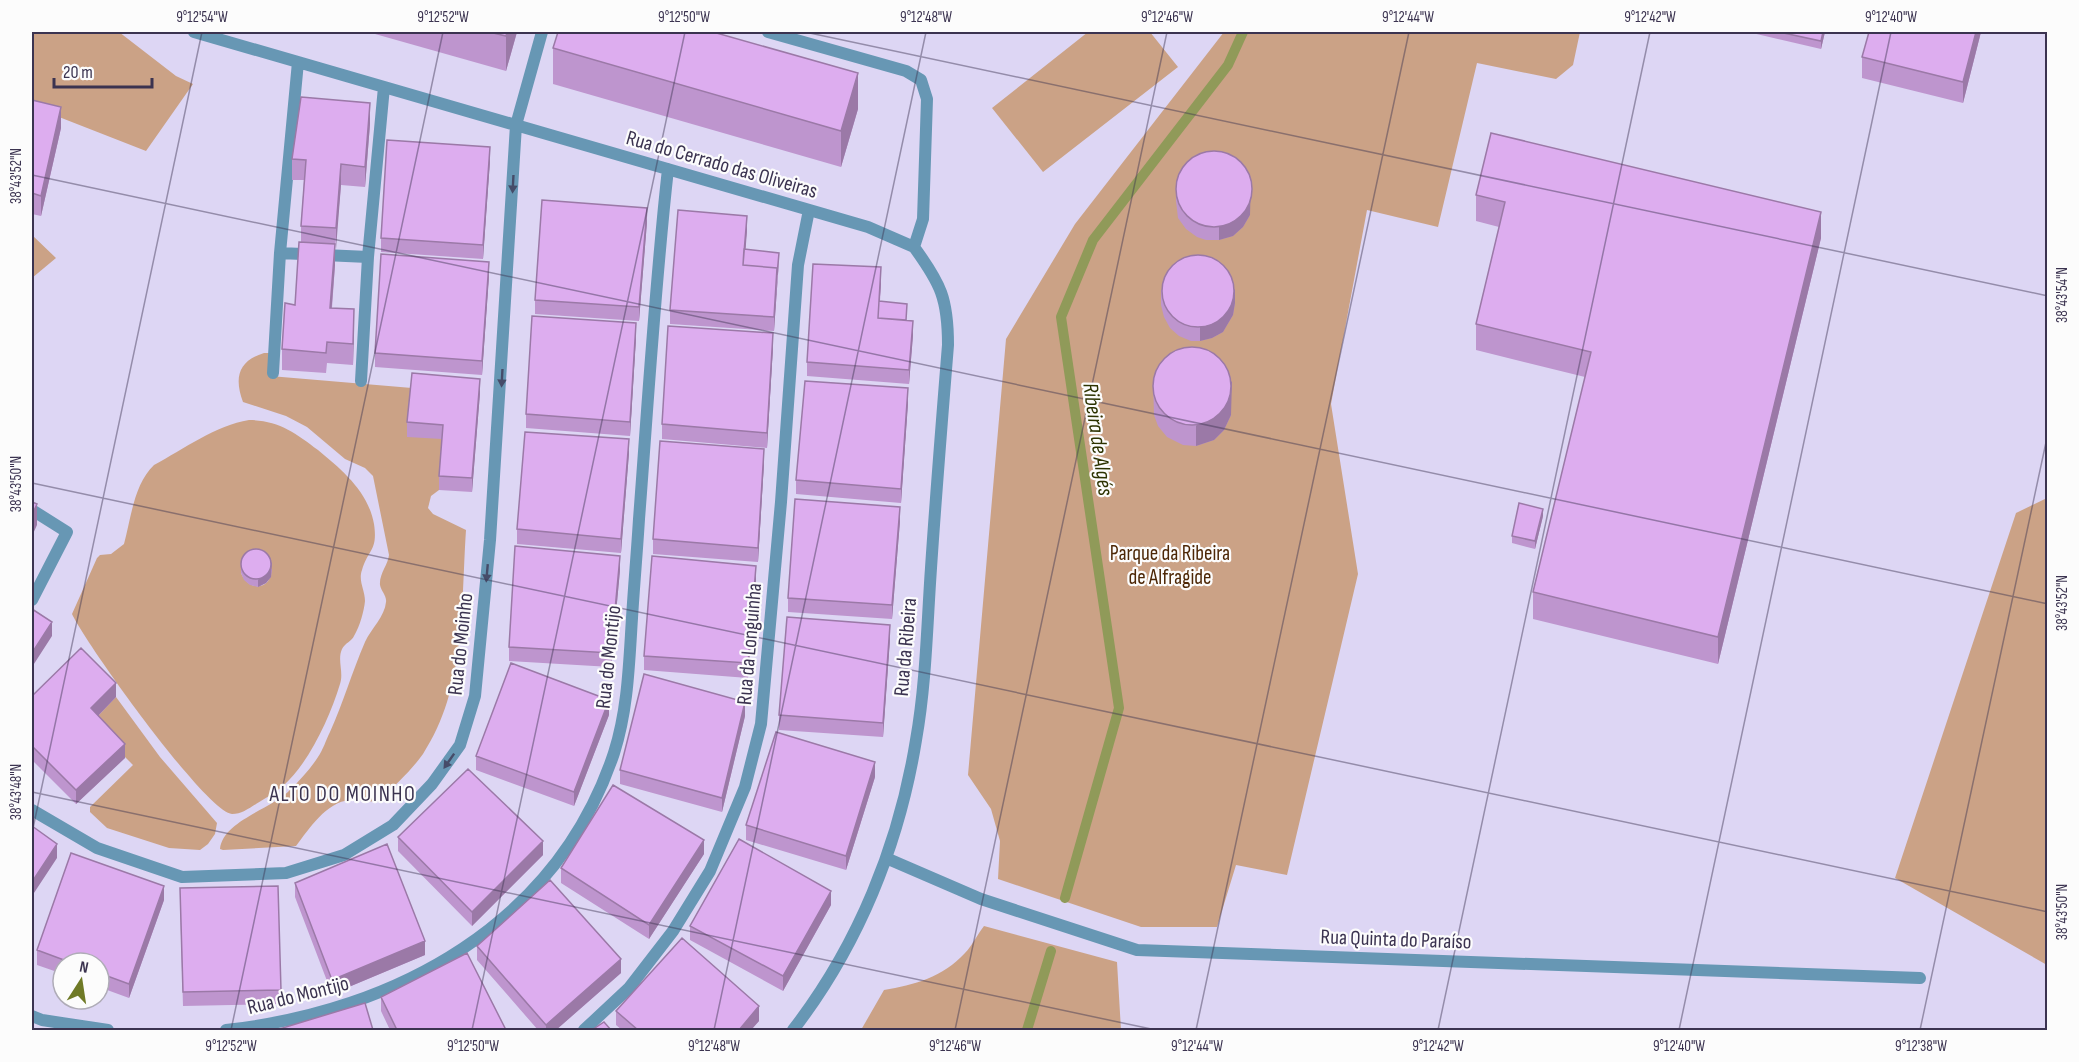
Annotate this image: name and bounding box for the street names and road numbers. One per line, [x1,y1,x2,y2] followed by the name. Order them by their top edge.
[623,125,820,204] street label: Rua do Cerrado das Oliveiras
[732,582,767,706] street label: Rua da Longuinha
[443,592,478,696] street label: Rua do Moinho
[889,597,922,697] street label: Rua da Ribeira
[591,604,626,710] street label: Rua do Montijo
[1320,924,1472,955] street label: Rua Quinta do Paraíso
[245,971,352,1020] street label: Rua do Montijo

